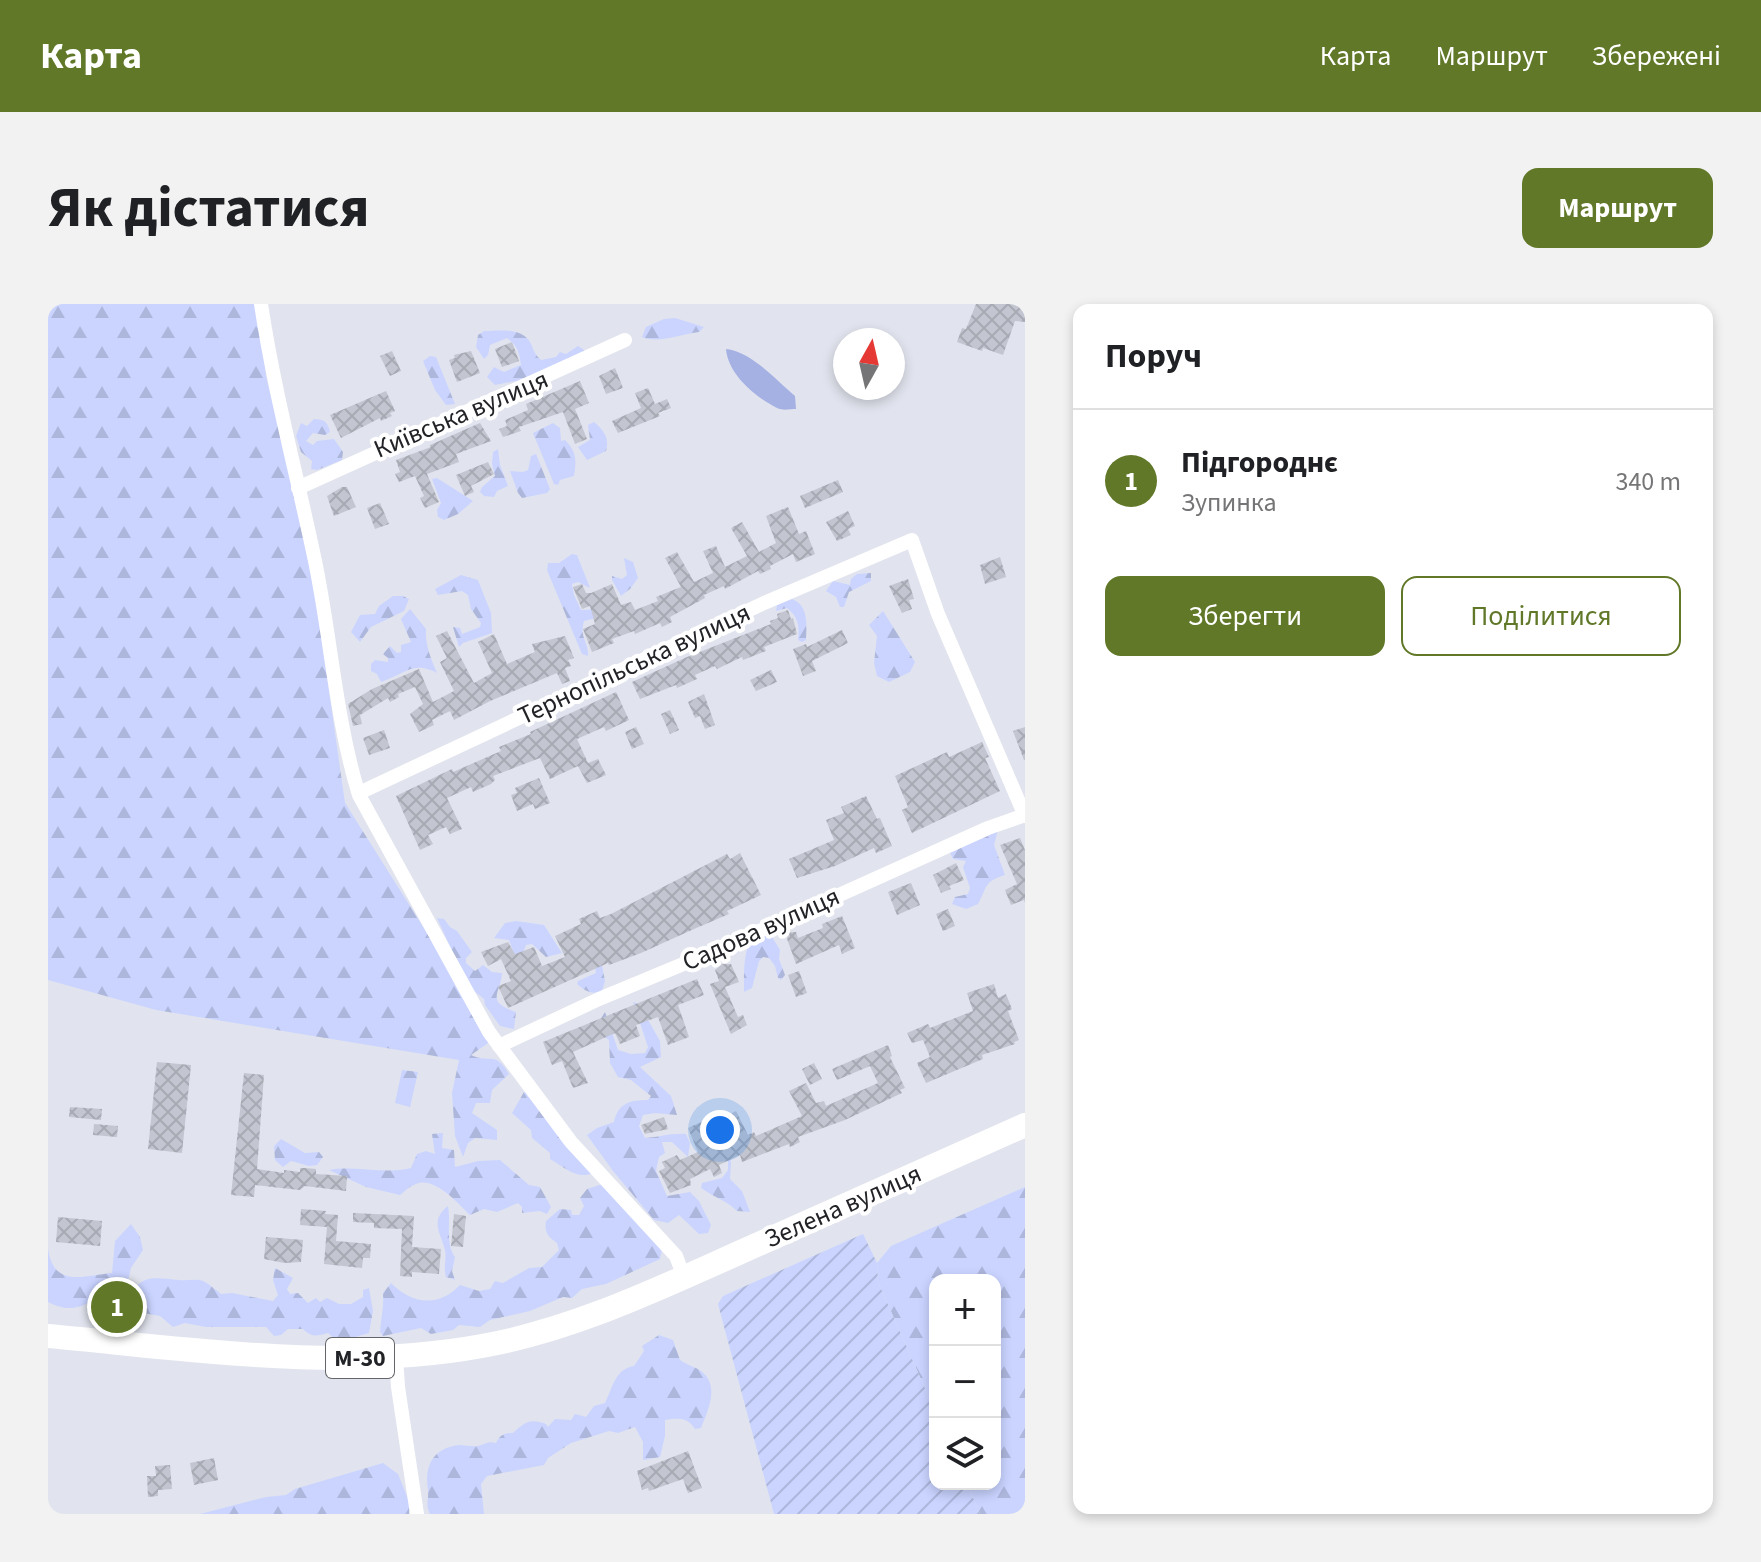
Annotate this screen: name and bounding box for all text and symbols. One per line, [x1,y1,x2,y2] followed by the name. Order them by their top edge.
[40,29,142,83] text: Карта
[1320,36,1391,76] text: Карта
[1435,36,1548,76] text: Маршрут
[1592,36,1721,76] text: Збережені
[1522,168,1713,248] button: Маршрут
[48,169,369,248] text: Як дістатися
[833,328,905,400] north arrow
[1105,332,1202,381] text: Поруч
[368,361,554,467] street label: Київська вулиця
[1181,441,1338,484] text: Підгороднє
[1124,463,1138,500] text: 1
[1615,463,1681,500] text: 340 m
[1181,484,1276,521] text: Зупинка
[1105,576,1385,656] button: Зберегти
[1401,576,1681,656] button: Поділитися
[512,594,756,734] street label: Тернопільська вулиця
[676,878,846,980] street label: Садова вулиця
[700,1110,740,1150] your location
[759,1155,927,1257] street label: Зелена вулиця
[929,1274,1001,1490] map controls
[929,1274,1001,1346] button: +
[91,1277,143,1337] pin: 1
[326,1338,394,1378] road number: М-30
[929,1346,1001,1418] button: −
[929,1418,1001,1490] button: layers

